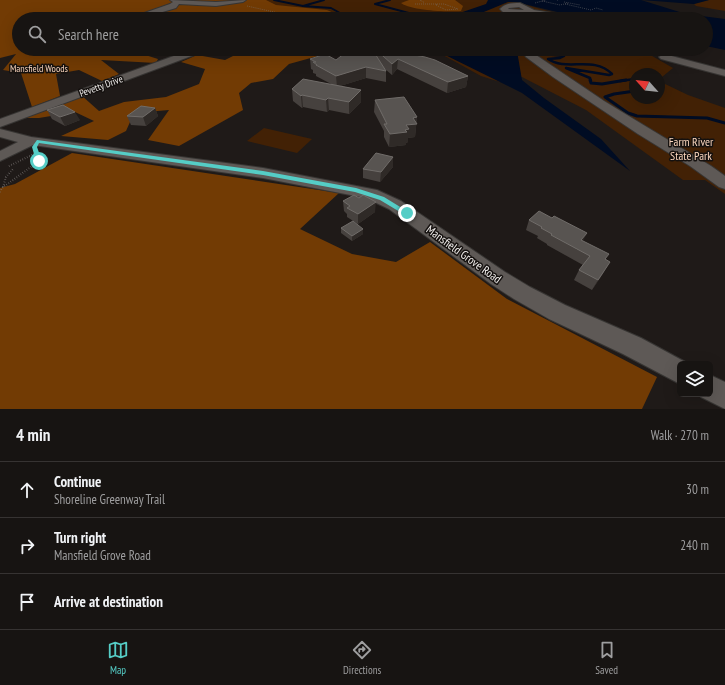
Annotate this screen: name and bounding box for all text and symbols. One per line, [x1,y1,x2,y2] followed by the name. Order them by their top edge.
[12,12,713,56] search box
[26,23,48,45] icon: search
[58,25,119,44] text: Search here
[10,62,69,75] park label: Mansfield Woods
[629,68,665,104] north arrow
[77,72,125,100] street label: Pevetty Drive
[669,134,714,163] park label: Farm River State Park
[30,152,48,170] route start
[398,204,416,222] route end
[423,222,505,286] street label: Mansfield Grove Road
[677,361,713,397] map controls
[677,361,713,397] button: layers
[16,424,50,446] text: 4 min
[651,427,709,444] text: Walk · 270 m
[54,472,101,491] text: Continue
[16,479,38,501] icon: ahead
[686,481,709,498] text: 30 m
[54,491,165,508] text: Shoreline Greenway Trail
[54,528,106,547] text: Turn right
[16,535,38,557] icon: right
[680,537,709,554] text: 240 m
[54,547,151,564] text: Mansfield Grove Road
[16,591,38,613] icon: arrive
[54,592,163,611] text: Arrive at destination
[107,639,129,677] tab: Map
[343,639,381,677] tab: Directions
[595,639,618,677] tab: Saved

